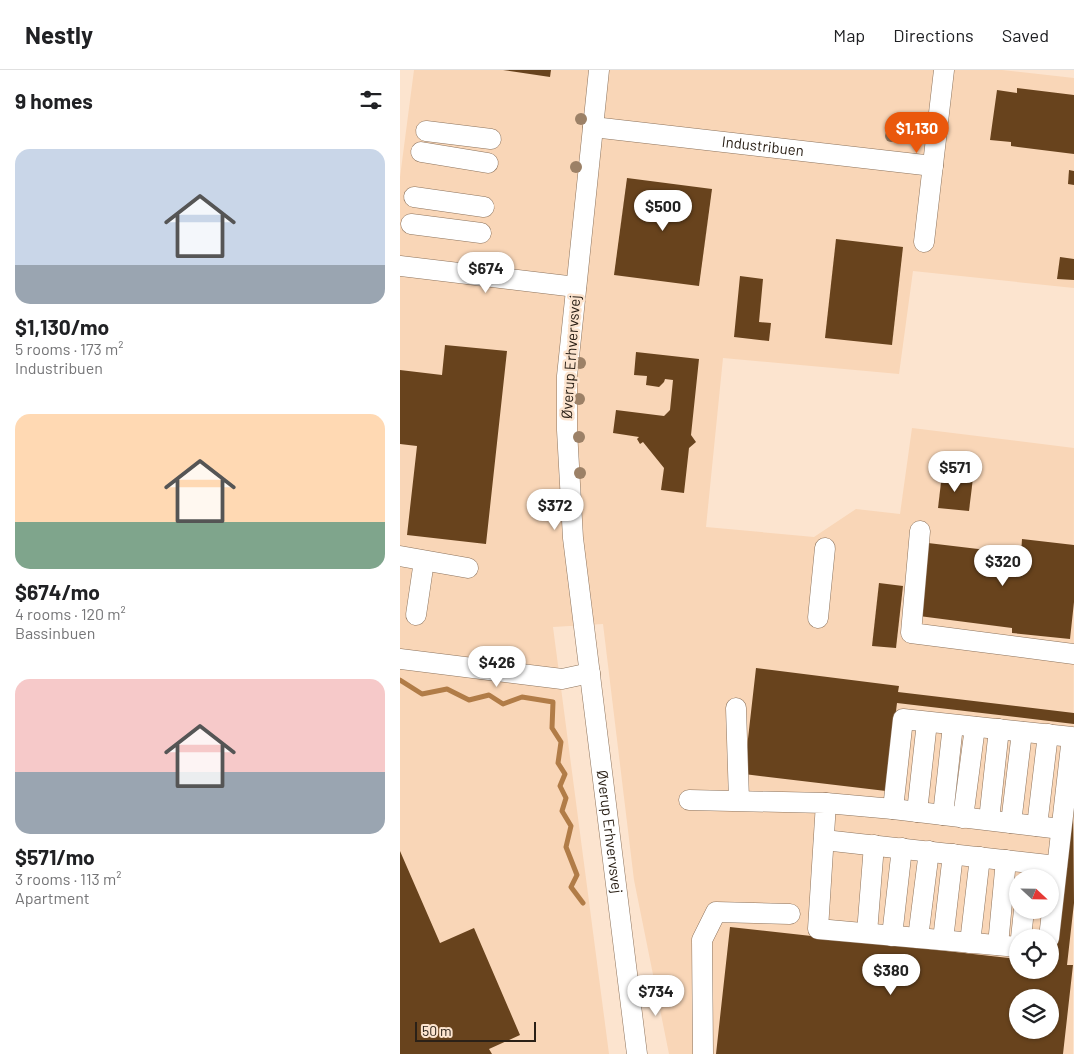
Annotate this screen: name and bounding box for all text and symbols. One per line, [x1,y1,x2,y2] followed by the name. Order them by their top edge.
[25,20,93,49] text: Nestly
[833,24,865,46] text: Map
[893,24,974,46] text: Directions
[1002,24,1049,46] text: Saved
[357,86,385,114] icon: filters
[15,88,93,113] text: 9 homes
[876,112,958,154] pin: $1,130
[896,118,938,137] text: $1,130
[721,132,805,159] street label: Industribuen
[155,181,245,271] icon: home
[633,190,693,232] pin: $500
[645,196,681,215] text: $500
[456,252,516,294] pin: $674
[468,258,504,277] text: $674
[557,294,583,419] street label: Øverup Erhvervsvej
[15,314,109,339] text: $1,130/mo
[15,339,123,358] text: 5 rooms · 173 m²
[15,358,103,377] text: Industribuen
[155,446,245,536] icon: home
[925,450,985,493] pin: $571
[939,457,971,476] text: $571
[525,488,585,531] pin: $372
[538,495,572,514] text: $372
[973,544,1033,587] pin: $320
[985,551,1021,570] text: $320
[15,579,100,604] text: $674/mo
[15,604,126,623] text: 4 rooms · 120 m²
[15,623,95,642] text: Bassinbuen
[467,646,527,688] pin: $426
[479,652,515,671] text: $426
[155,711,245,801] icon: home
[594,769,627,895] street label: Øverup Erhvervsvej
[15,844,95,869] text: $571/mo
[15,869,121,888] text: 3 rooms · 113 m²
[1009,869,1059,919] north arrow
[1009,869,1059,1039] map controls
[15,888,90,907] text: Apartment
[1009,929,1059,979] button: locate
[861,954,921,996] pin: $380
[873,960,909,979] text: $380
[626,974,686,1017] pin: $734
[638,981,674,1000] text: $734
[1009,989,1059,1039] button: layers
[415,1019,536,1042] scale bar
[422,1022,451,1039] text: 50 m

